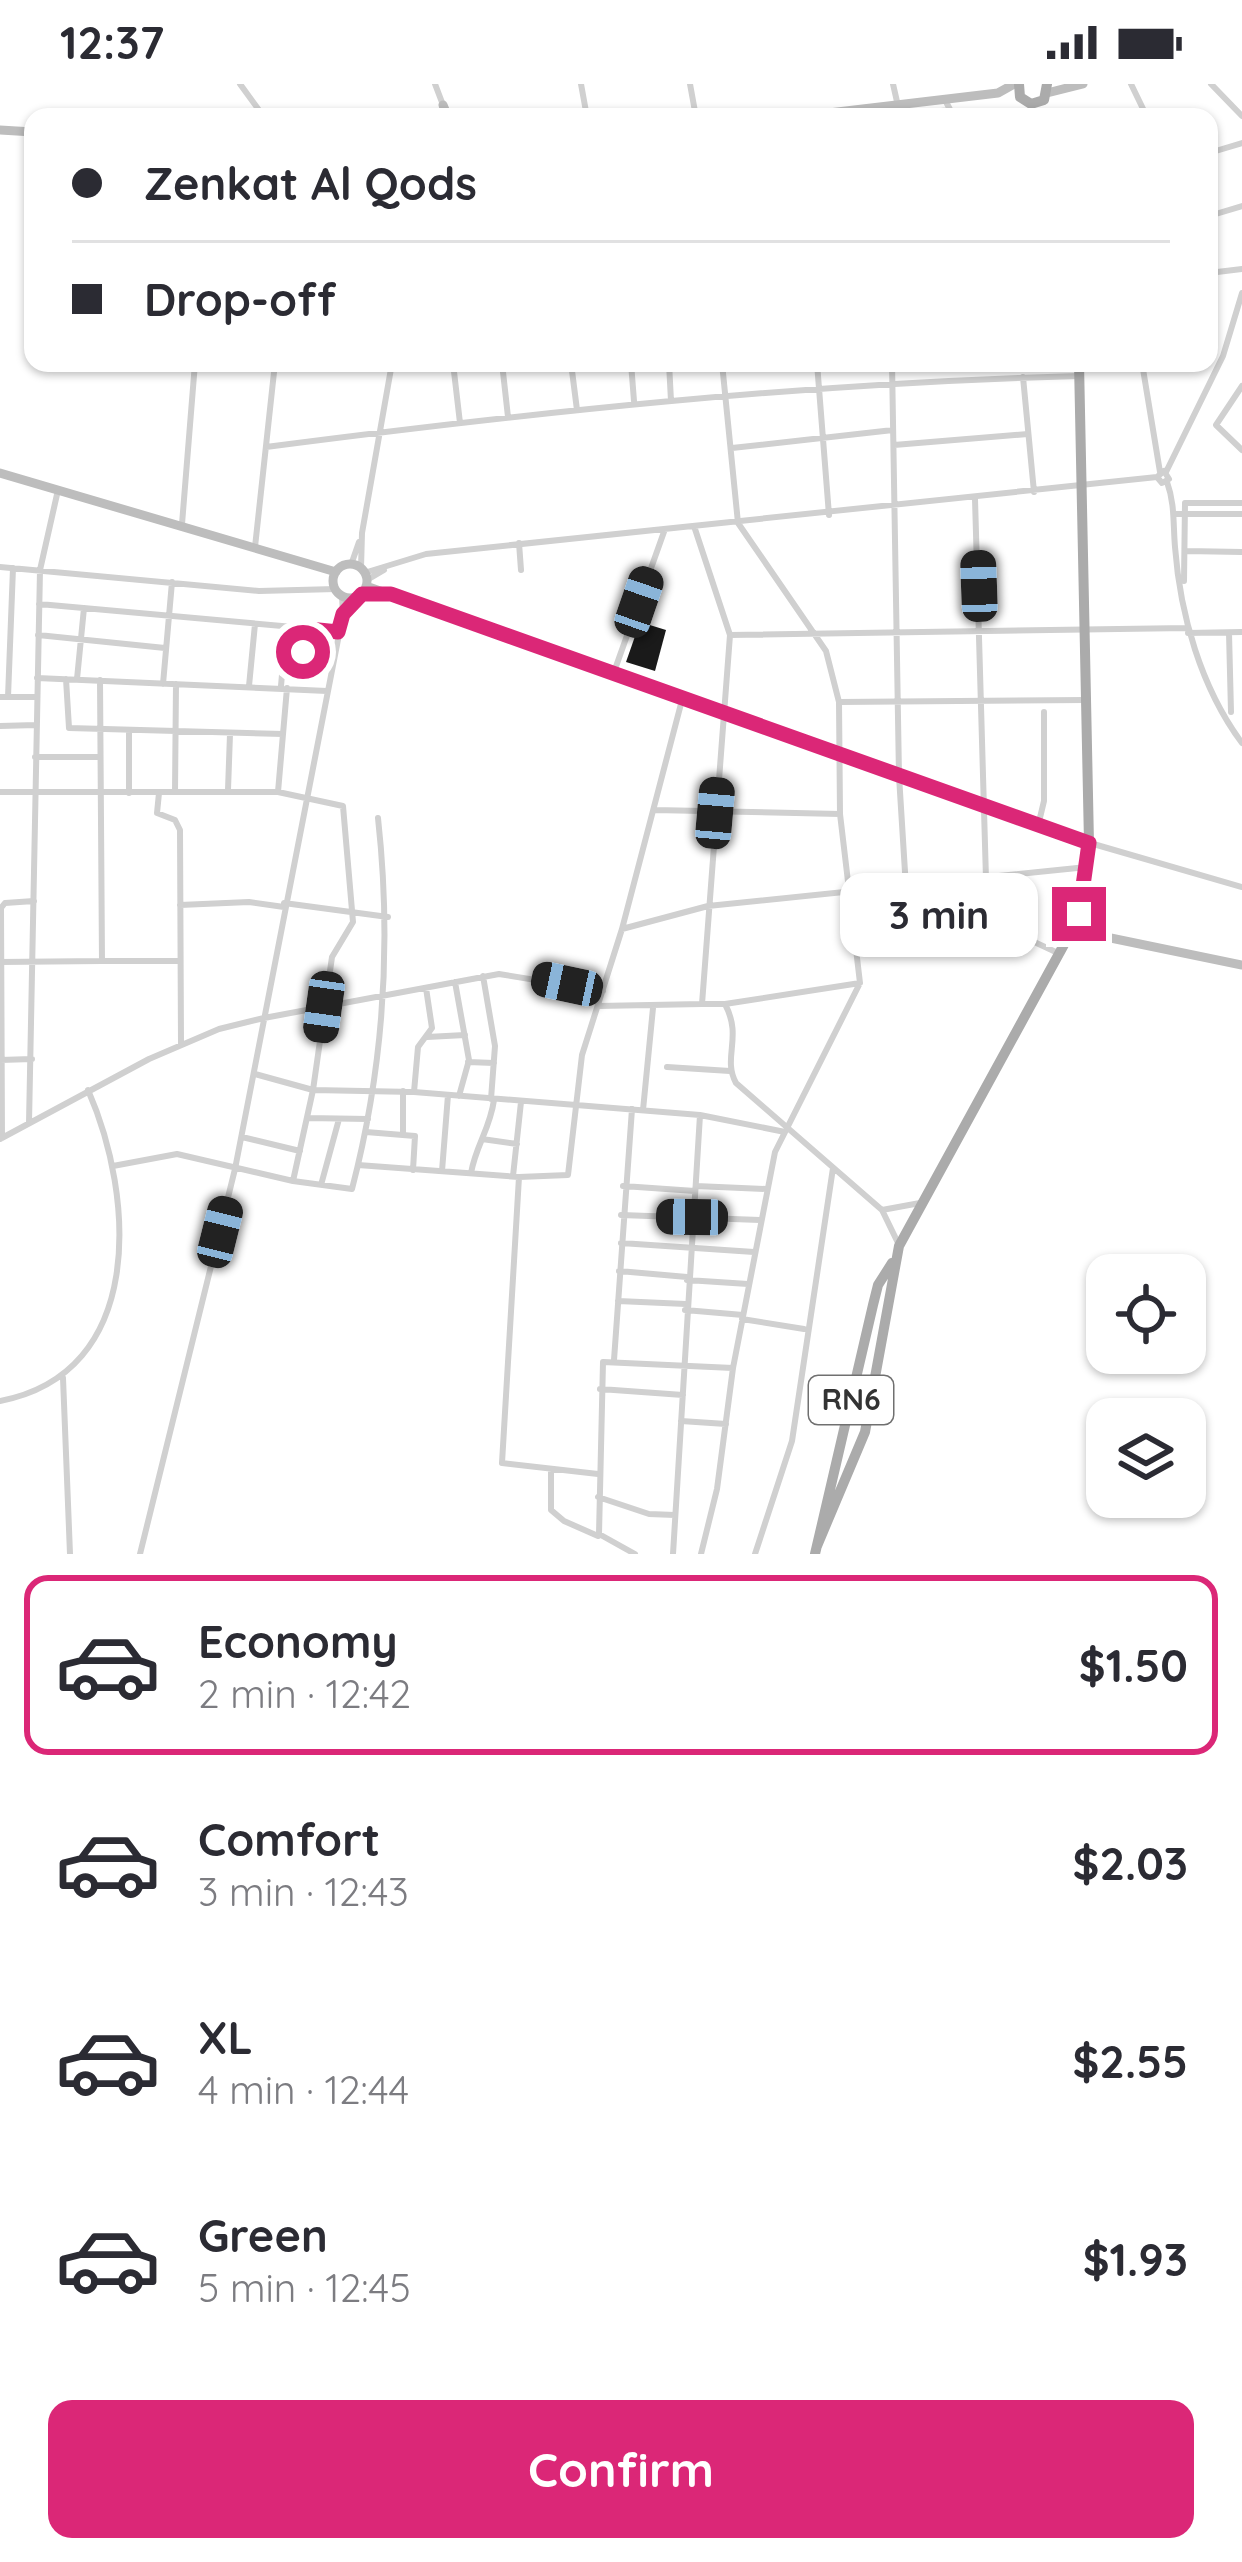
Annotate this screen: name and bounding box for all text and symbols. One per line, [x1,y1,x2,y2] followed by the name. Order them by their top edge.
[60,14,164,70] text: 12:37
[144,155,477,211] text: Zenkat Al Qods
[144,271,336,327] text: Drop-off
[960,549,998,623] car
[610,562,668,642] car
[276,625,330,679] route start
[694,776,736,850] car
[839,872,1037,956] callout: 3 min
[1052,887,1106,941] route end
[889,890,989,939] text: 3 min
[528,959,606,1009] car
[301,969,347,1045] car
[194,1193,246,1271] car
[656,1198,728,1236] car
[1086,1254,1206,1518] map controls
[1086,1254,1206,1374] button: locate
[809,1376,893,1424] road number: RN6
[1086,1398,1206,1518] button: layers
[54,1611,162,1719] icon: car
[198,1613,398,1669] text: Economy
[1079,1637,1188,1693] text: $1.50
[198,1669,411,1718] text: 2 min · 12:42
[54,1809,162,1917] icon: car
[198,1811,380,1867] text: Comfort
[1073,1835,1188,1891] text: $2.03
[198,1867,409,1916] text: 3 min · 12:43
[54,2007,162,2115] icon: car
[198,2009,253,2065] text: XL
[1072,2033,1188,2089] text: $2.55
[198,2065,409,2114] text: 4 min · 12:44
[54,2205,162,2313] icon: car
[198,2207,328,2263] text: Green
[1083,2231,1188,2287] text: $1.93
[198,2263,411,2312] text: 5 min · 12:45
[48,2400,1194,2538] button: Confirm

